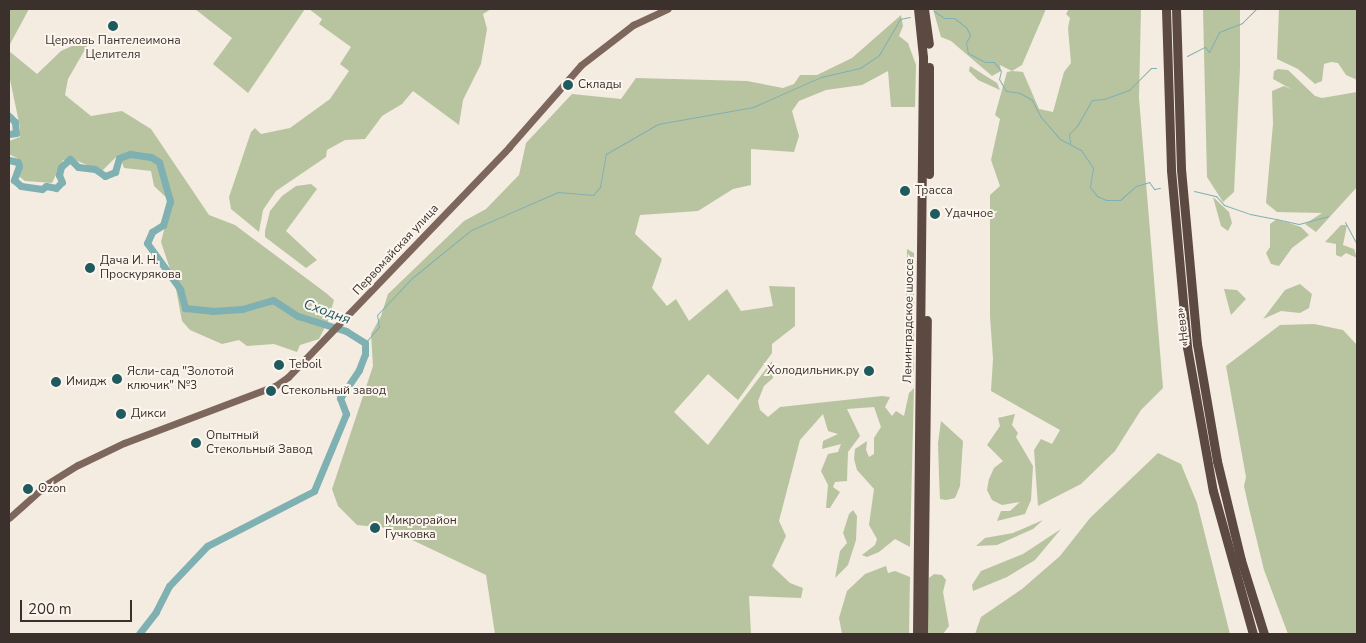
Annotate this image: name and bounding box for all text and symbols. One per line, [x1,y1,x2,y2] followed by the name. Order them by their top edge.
[107,20,119,32] marker: Церковь Пантелеимона Целителя
[45,34,181,62] place label: Церковь Пантелеимона Целителя
[578,78,622,92] place label: Склады
[562,79,574,91] marker: Склады
[915,184,953,198] place label: Трасса
[899,185,911,197] marker: Трасса
[350,202,442,298] street label: Первомайская улица
[945,207,993,221] place label: Удачное
[929,208,941,220] marker: Удачное
[100,254,181,282] place label: Дача И. Н. Проскурякова
[901,258,917,384] street label: Ленинградское шоссе
[84,262,96,274] marker: Дача И. Н. Проскурякова
[301,296,353,328] water label: Сходня
[1173,307,1193,347] street label: «Нева»
[289,358,322,372] place label: Teboil
[273,359,285,371] marker: Teboil
[767,364,859,378] place label: Холодильник.ру
[127,365,234,393] place label: Ясли-сад "Золотой ключик" №3
[863,365,875,377] marker: Холодильник.ру
[111,373,123,385] marker: Ясли-сад "Золотой ключик" №3
[66,375,106,389] place label: Имидж
[50,376,62,388] marker: Имидж
[281,384,386,398] place label: Стекольный завод
[265,385,277,397] marker: Стекольный завод
[131,407,166,421] place label: Дикси
[115,408,127,420] marker: Дикси
[206,429,313,457] place label: Опытный Стекольный Завод
[190,437,202,449] marker: Опытный Стекольный Завод
[38,482,66,496] place label: Ozon
[22,483,34,495] marker: Ozon
[385,514,457,542] place label: Микрорайон Гучковка
[369,522,381,534] marker: Микрорайон Гучковка
[22,590,135,622] scale bar
[28,599,72,619] text: 200 m

